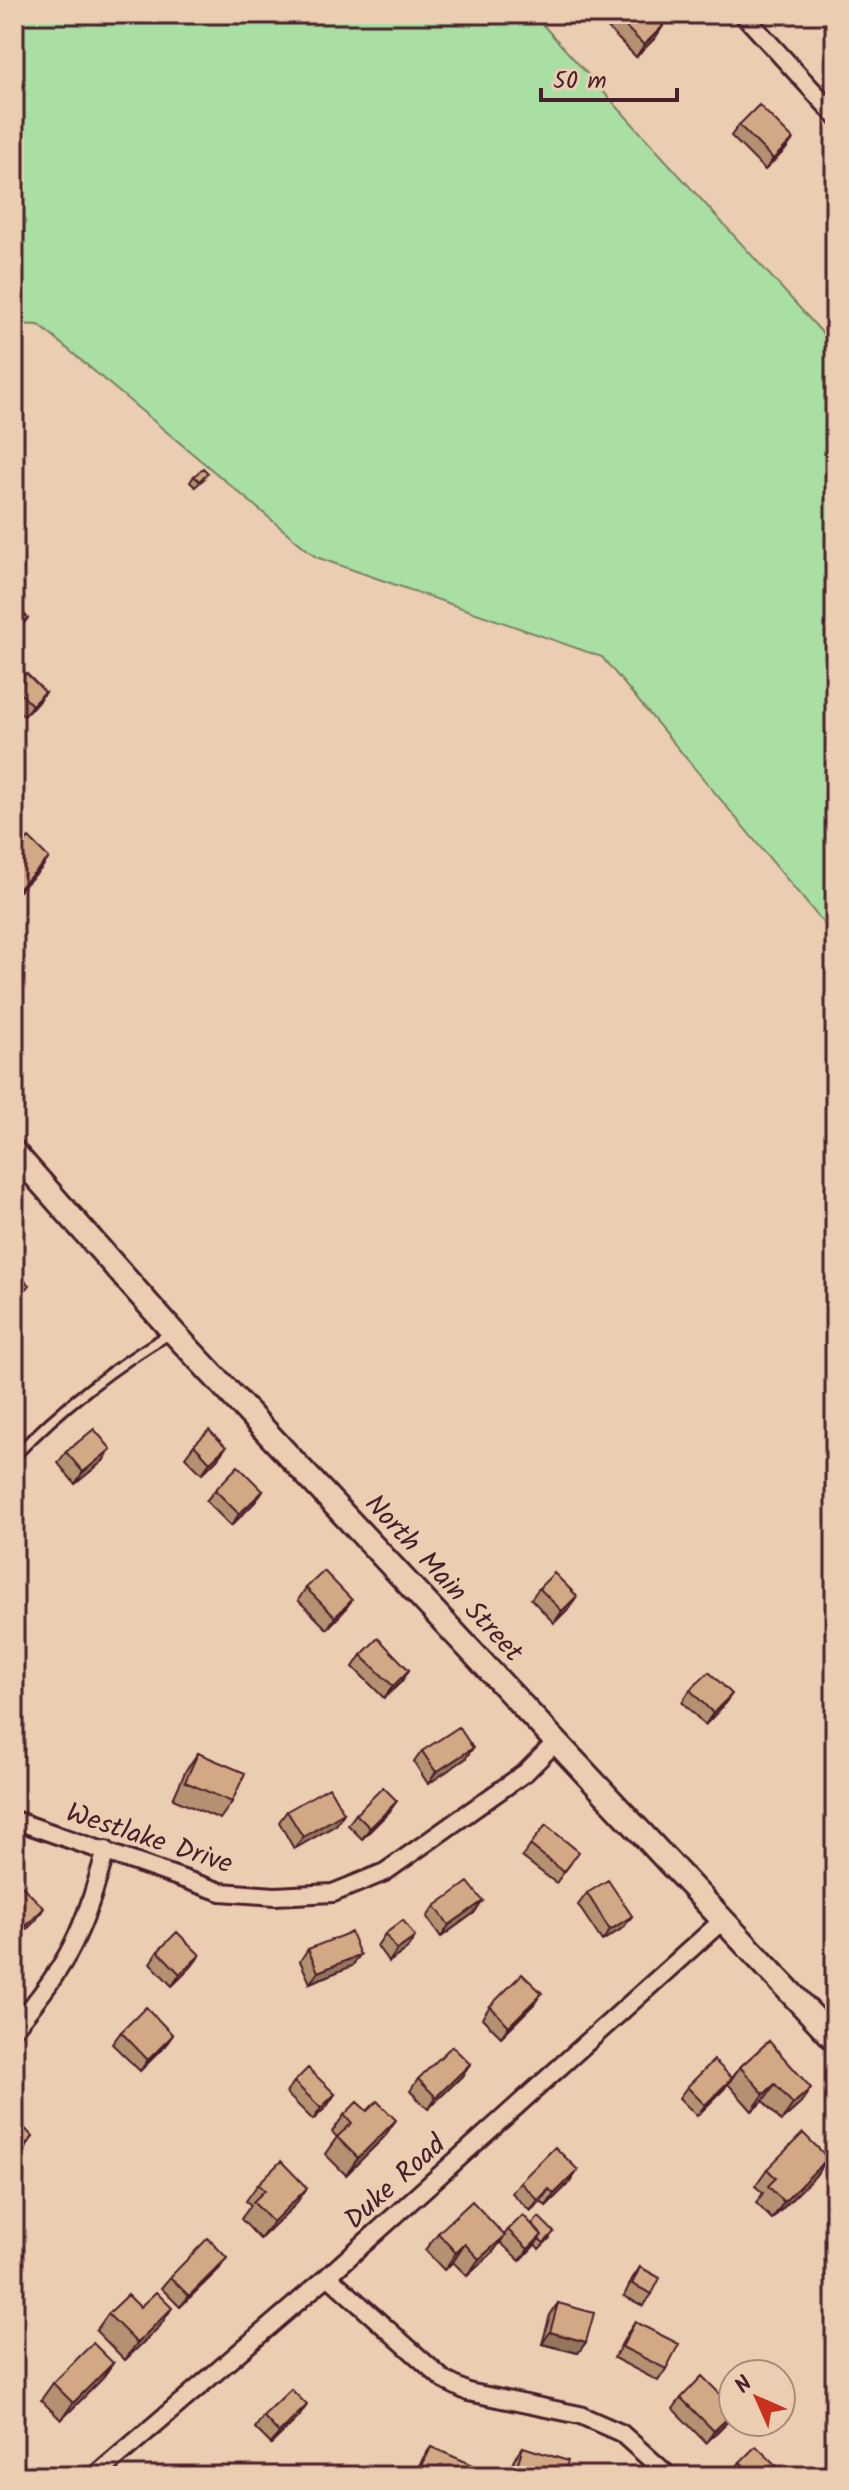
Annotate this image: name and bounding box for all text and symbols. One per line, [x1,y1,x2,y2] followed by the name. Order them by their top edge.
[541,52,677,102] scale bar
[553,62,607,101] text: 50 m
[353,1484,534,1674] street label: North Main Street
[60,1791,239,1888] street label: Westlake Drive
[334,2124,458,2241] street label: Duke Road
[717,2358,797,2438] north arrow
[727,2368,762,2403] text: N

